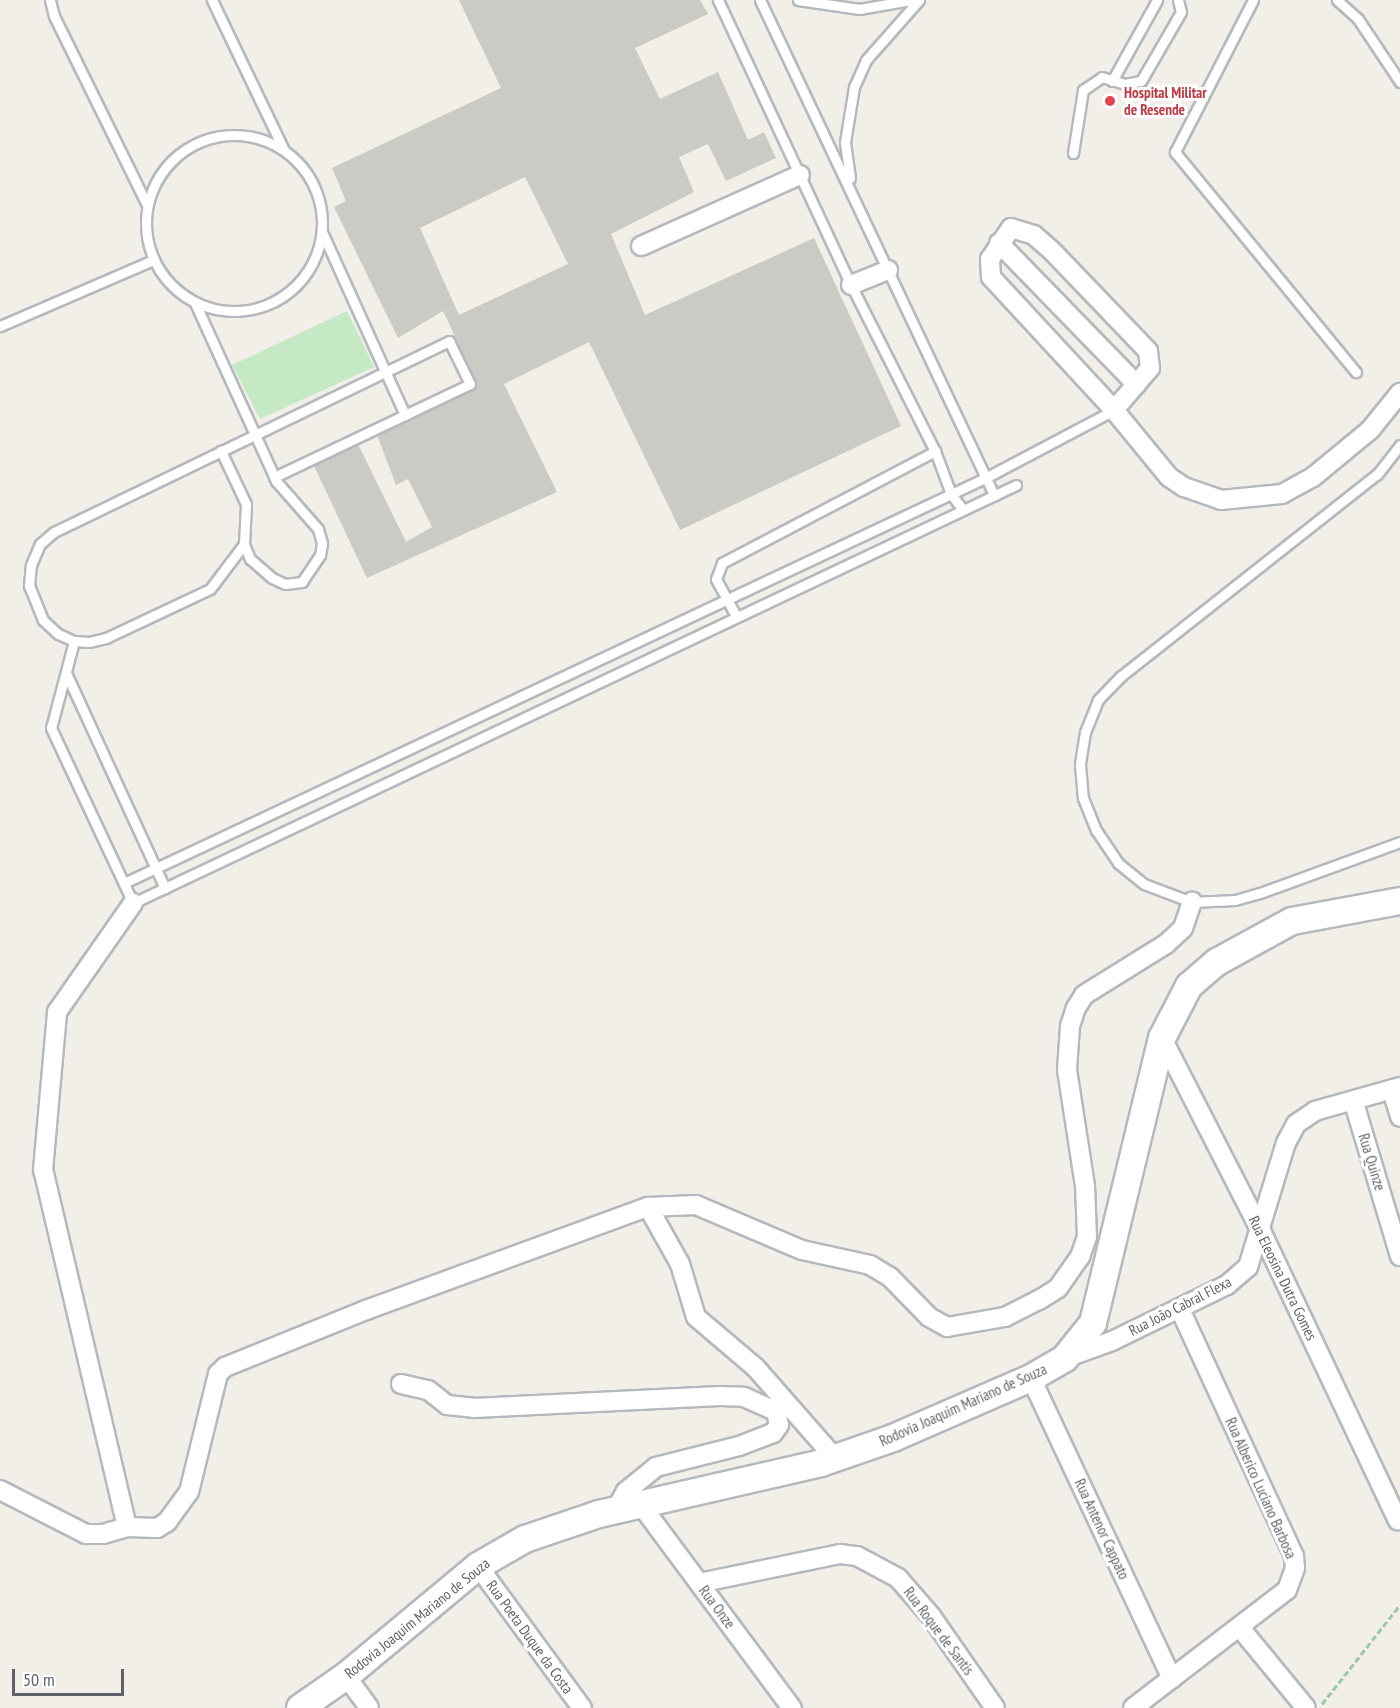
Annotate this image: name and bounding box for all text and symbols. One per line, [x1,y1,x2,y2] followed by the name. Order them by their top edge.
[1124,83,1207,118] place label: Hospital Militar de Resende
[1101,92,1119,110] marker: Hospital Militar de Resende
[1355,1131,1389,1193] street label: Rua Quinze
[1245,1213,1321,1343] street label: Rua Eleosina Dutra Gomes
[1126,1272,1234,1340] street label: Rua João Cabral Flexa
[877,1360,1049,1450] street label: Rodovia Joaquim Mariano de Souza
[1222,1415,1300,1561] street label: Rua Alberico Luciano Barbosa
[1071,1476,1133,1582] street label: Rua Antenor Cappato
[341,1554,493,1682] street label: Rodovia Joaquim Mariano de Souza
[483,1577,577,1697] street label: Rua Poeta Duque da Costa
[695,1582,739,1632] street label: Rua Onze
[900,1583,978,1679] street label: Rua Roque de Santis
[15,1657,128,1695] scale bar
[23,1668,55,1691] text: 50 m

